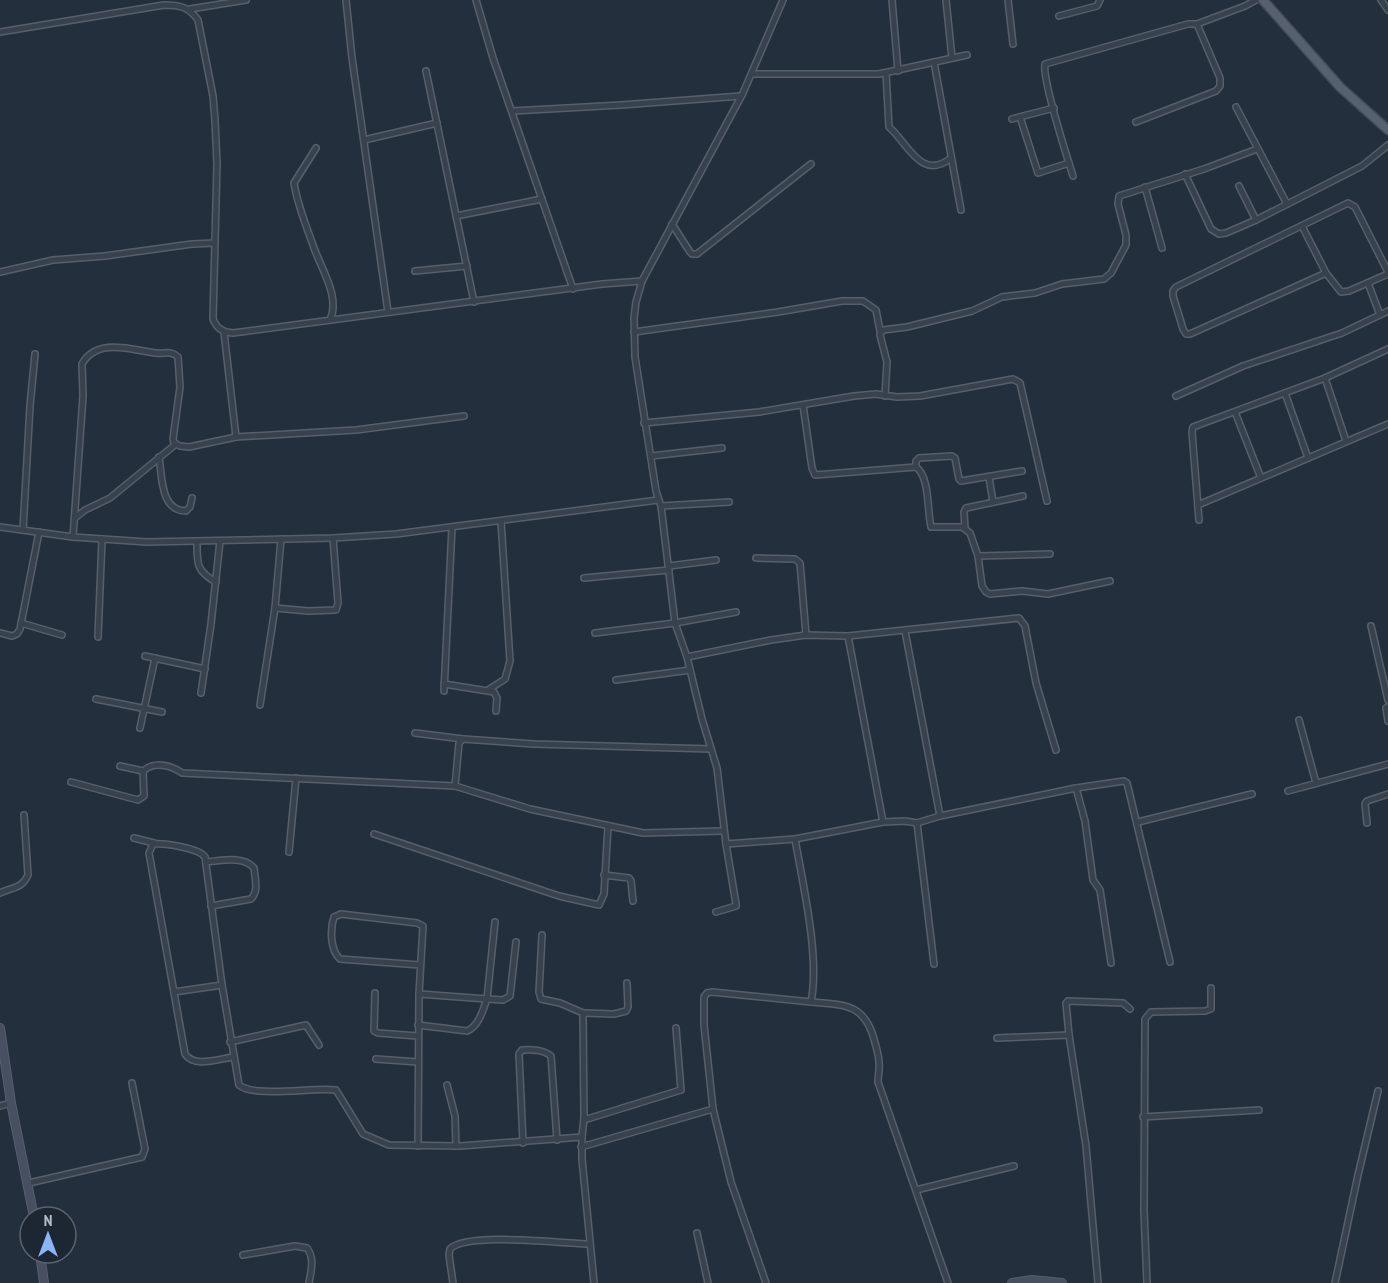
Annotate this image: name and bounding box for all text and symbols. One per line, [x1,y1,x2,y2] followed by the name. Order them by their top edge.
[18,1205,78,1265] north arrow
[44,1210,52,1230] text: N

